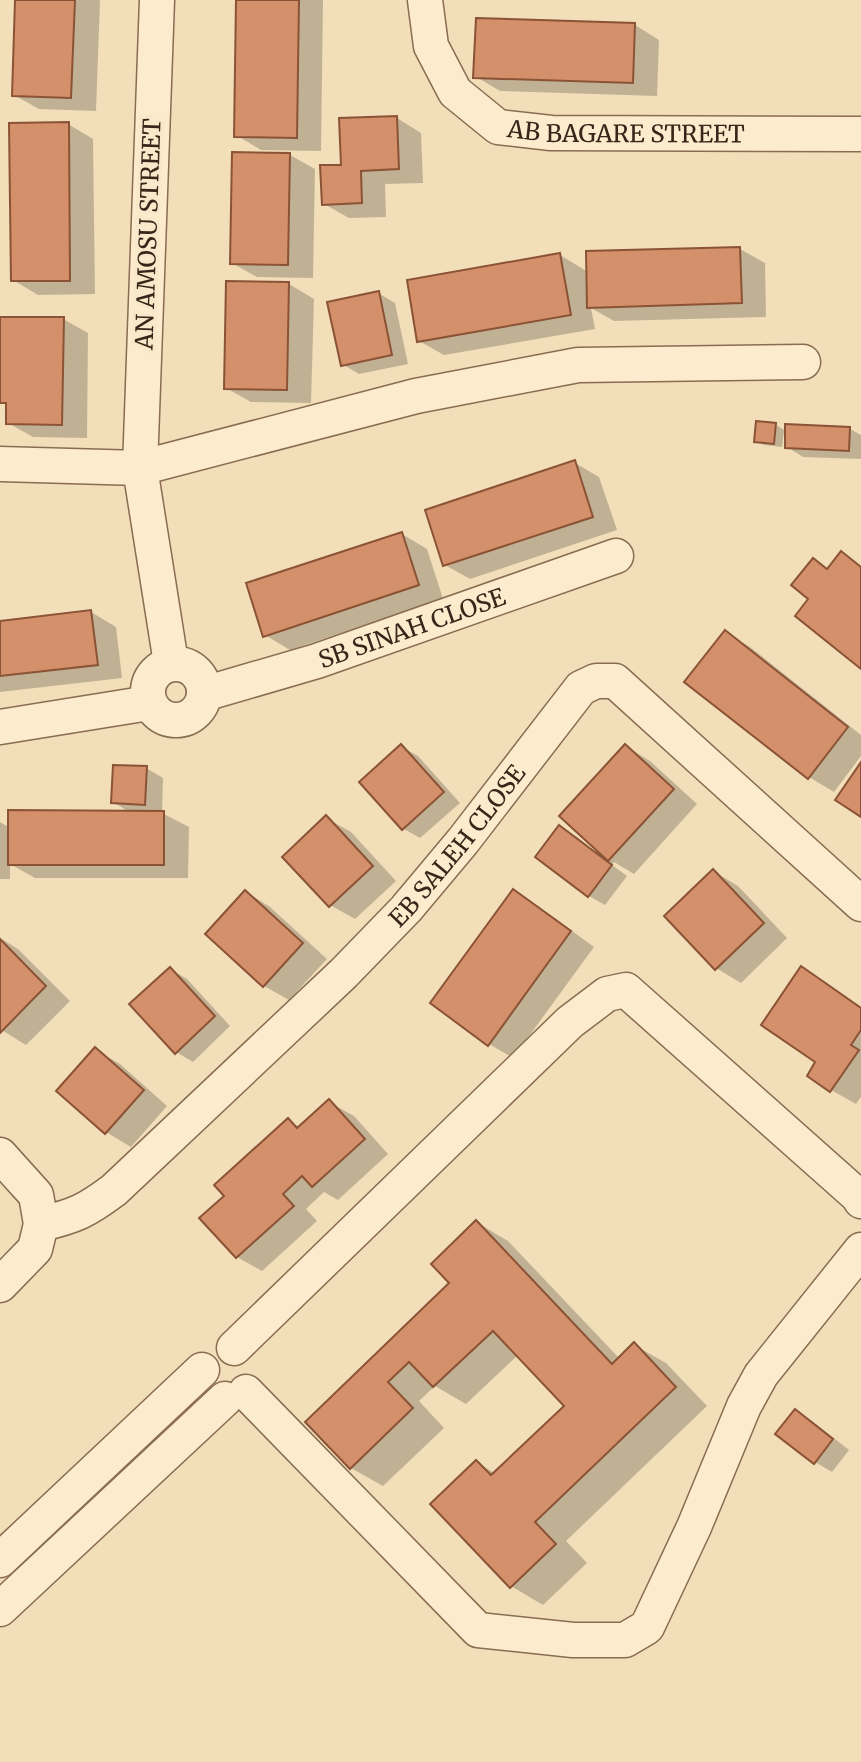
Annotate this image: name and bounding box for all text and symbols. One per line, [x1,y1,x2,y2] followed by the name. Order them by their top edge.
[505,113,745,149] street label: AB BAGARE STREET
[128,117,168,351] street label: AN AMOSU STREET
[314,580,510,675] street label: SB SINAH CLOSE
[382,758,532,933] street label: EB SALEH CLOSE

